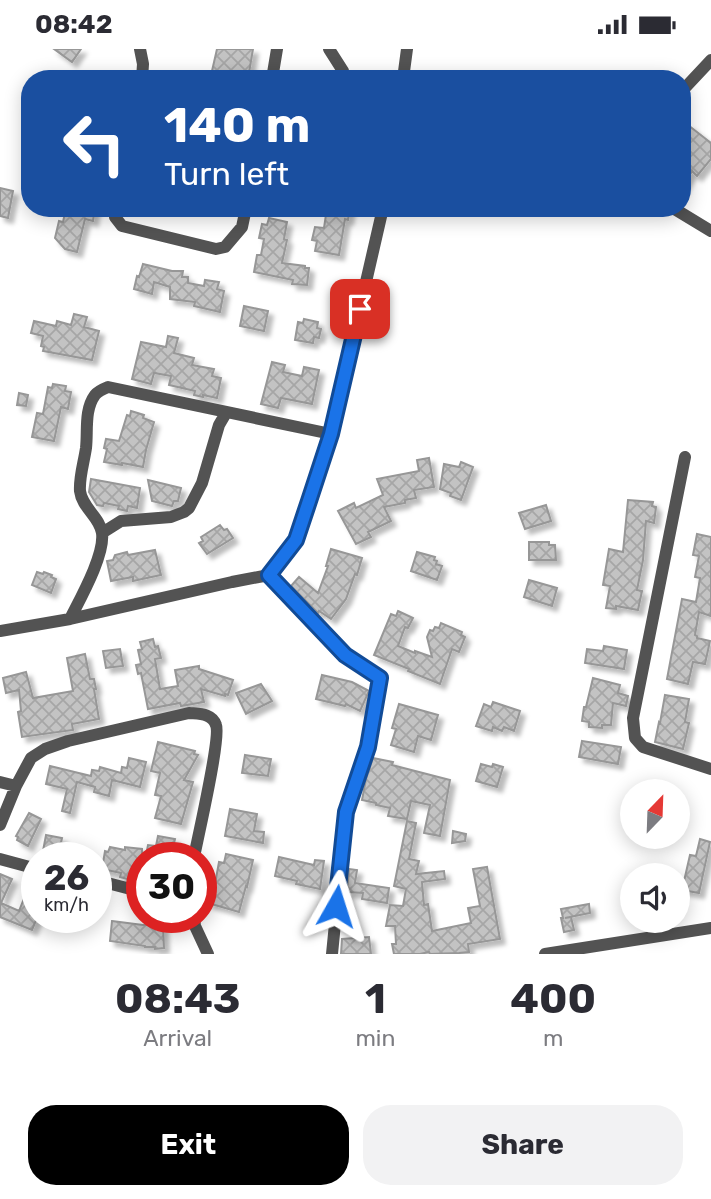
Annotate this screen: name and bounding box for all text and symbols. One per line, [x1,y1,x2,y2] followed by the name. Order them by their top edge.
[35,9,113,40] text: 08:42
[164,96,310,154] text: 140 m
[49,98,140,189] icon: left
[164,155,289,193] text: Turn left
[330,279,390,339] pin
[341,290,379,328] icon: arrive
[620,779,690,849] north arrow
[620,779,690,933] map controls
[126,842,217,933] speed limit sign: 30
[44,857,89,899] text: 26
[620,863,690,933] button: sound
[299,869,373,943] position arrow
[44,894,89,916] text: km/h
[115,974,241,1024] text: 08:43
[365,974,386,1024] text: 1
[510,974,596,1024] text: 400
[143,1024,212,1052] text: Arrival
[355,1024,395,1052] text: min
[543,1024,563,1052] text: m
[28,1105,349,1185] button: Exit
[363,1105,683,1185] button: Share

